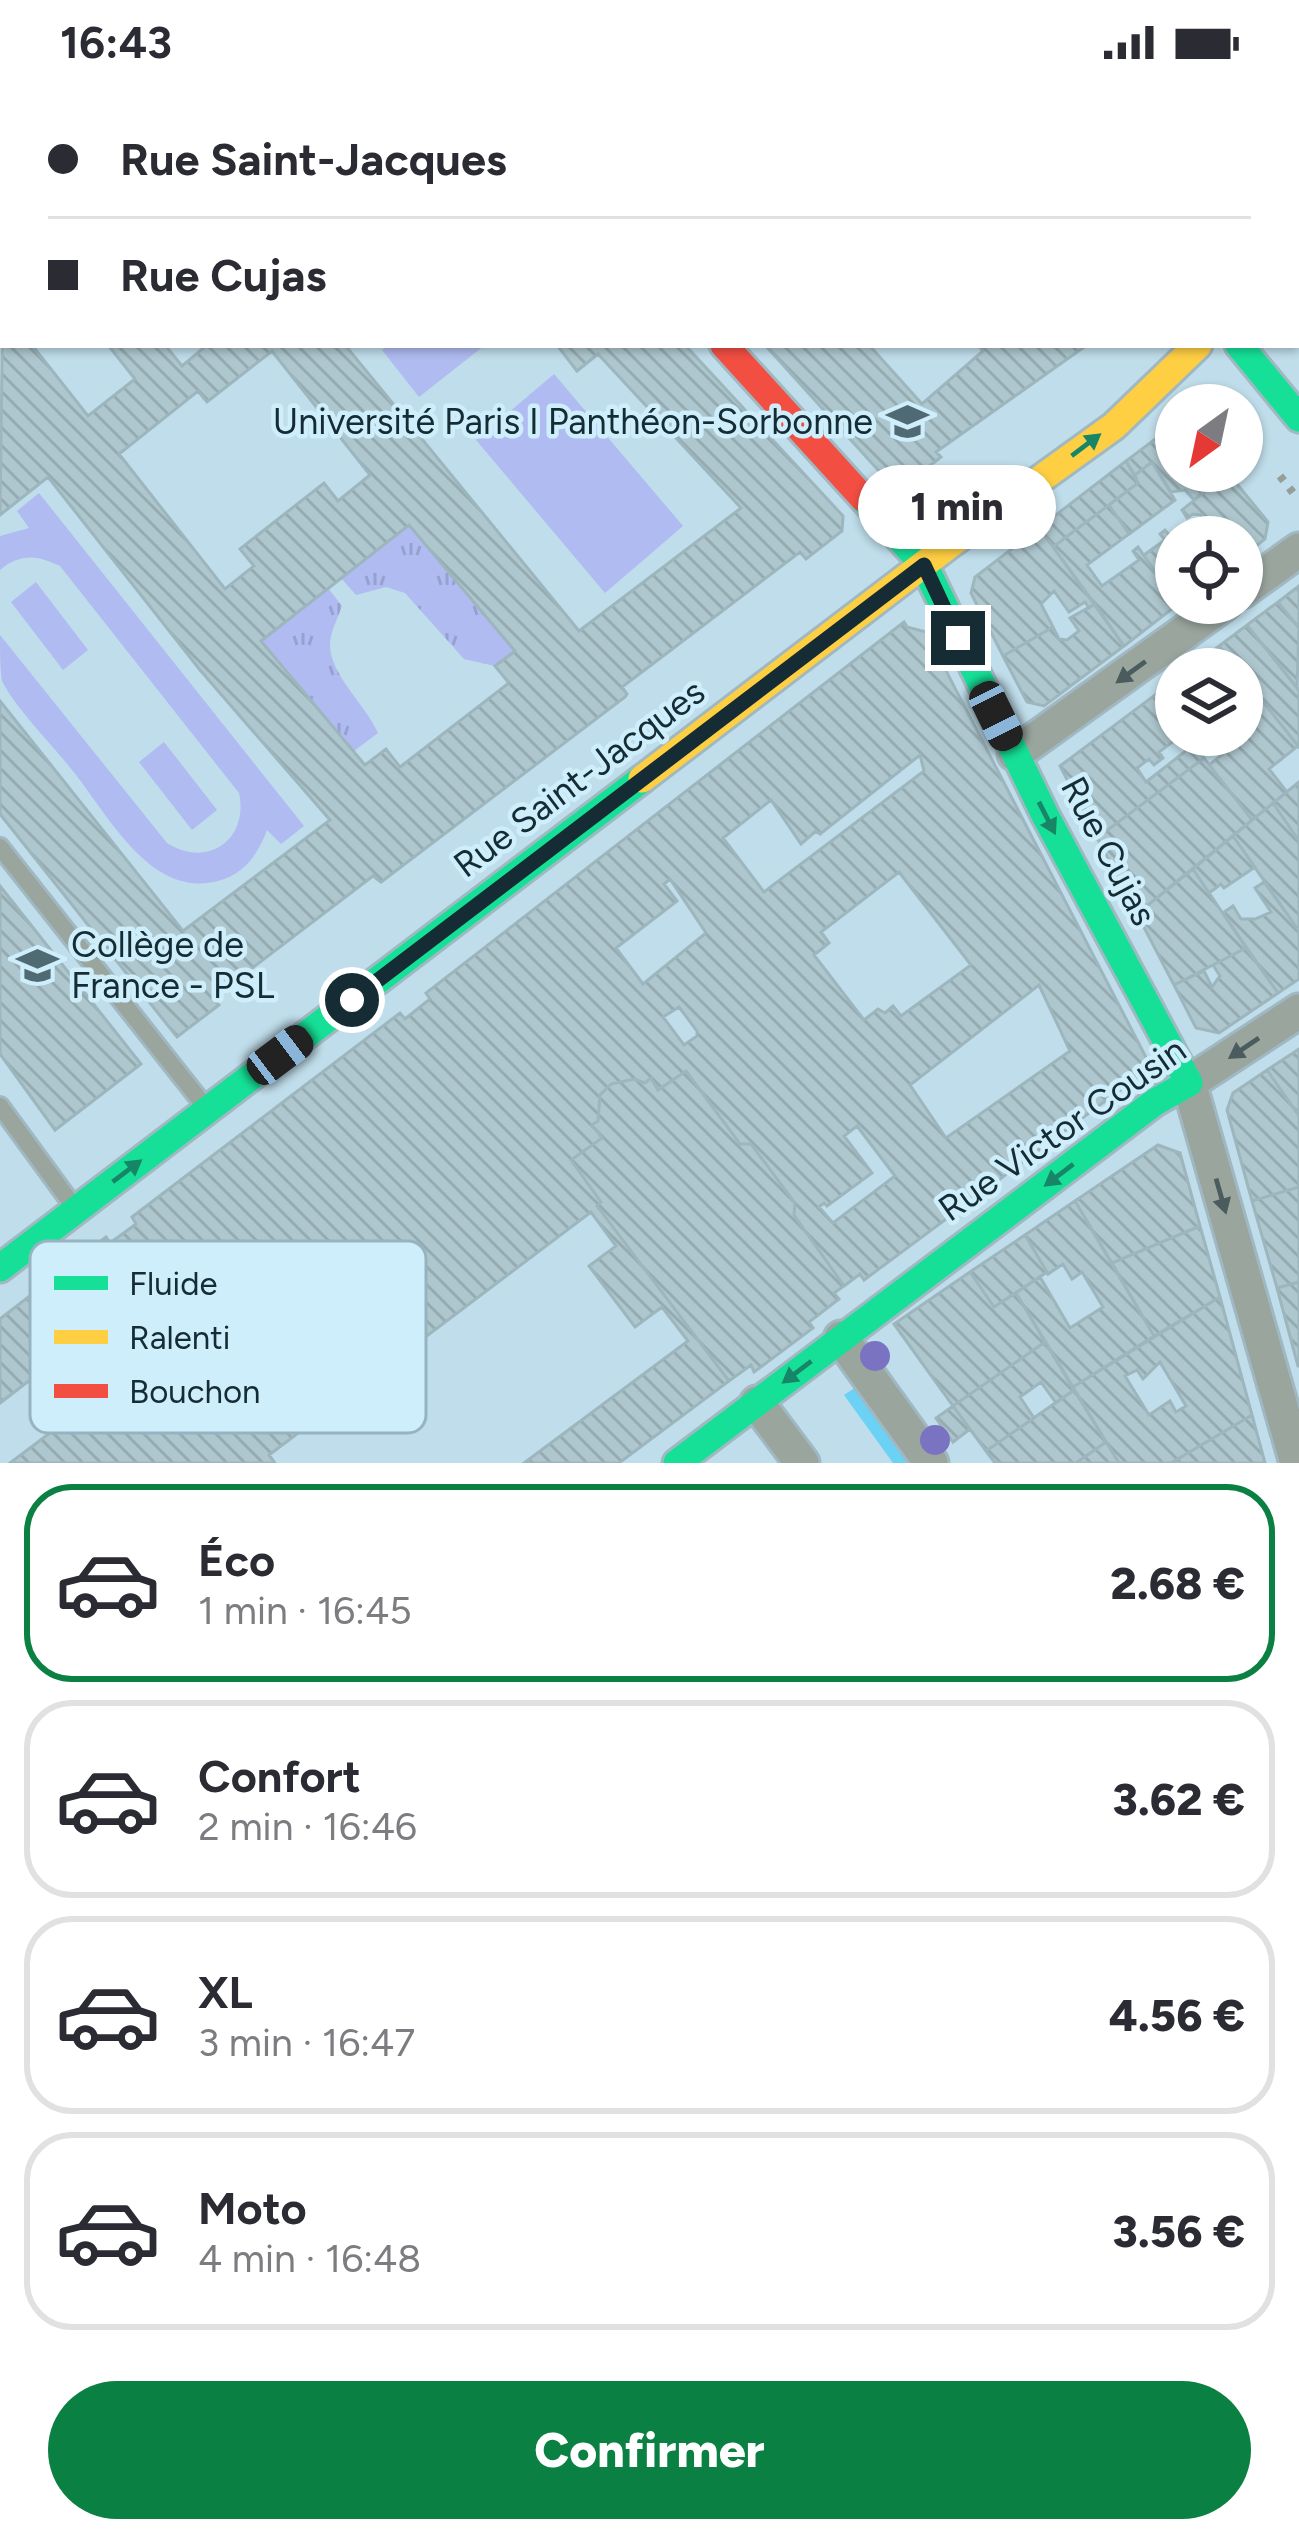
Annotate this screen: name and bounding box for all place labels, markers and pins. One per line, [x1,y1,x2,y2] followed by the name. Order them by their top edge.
[884,398,930,444] school or university icon: Université Paris I Panthéon-Sorbonne
[273,400,873,443] place label: Université Paris I Panthéon-Sorbonne
[71,923,275,1007] place label: Collège de France - PSL
[14,942,60,988] school or university icon: Collège de France - PSL

